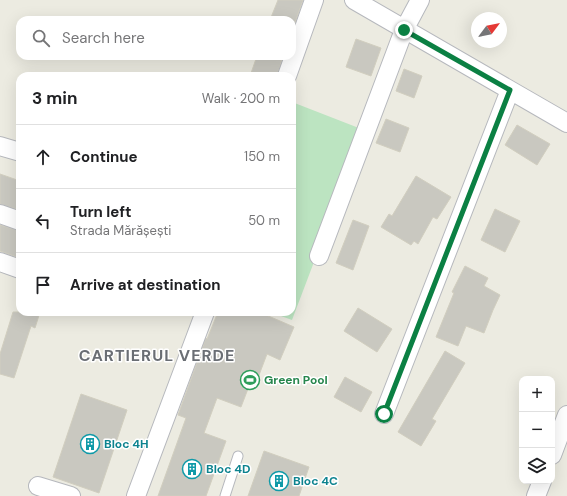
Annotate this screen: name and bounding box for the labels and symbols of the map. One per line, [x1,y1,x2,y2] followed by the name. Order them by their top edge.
[471,12,507,48] north arrow
[395,21,413,39] route end
[79,345,235,366] district label: CARTIERUL VERDE
[239,369,261,391] sports icon: Green Pool
[264,372,328,388] place label: Green Pool
[375,405,393,423] route start
[79,433,101,455] building icon: Bloc 4H
[104,436,149,452] place label: Bloc 4H
[181,458,203,480] building icon: Bloc 4D
[206,461,251,477] place label: Bloc 4D
[268,470,290,492] building icon: Bloc 4C
[293,473,338,489] place label: Bloc 4C

